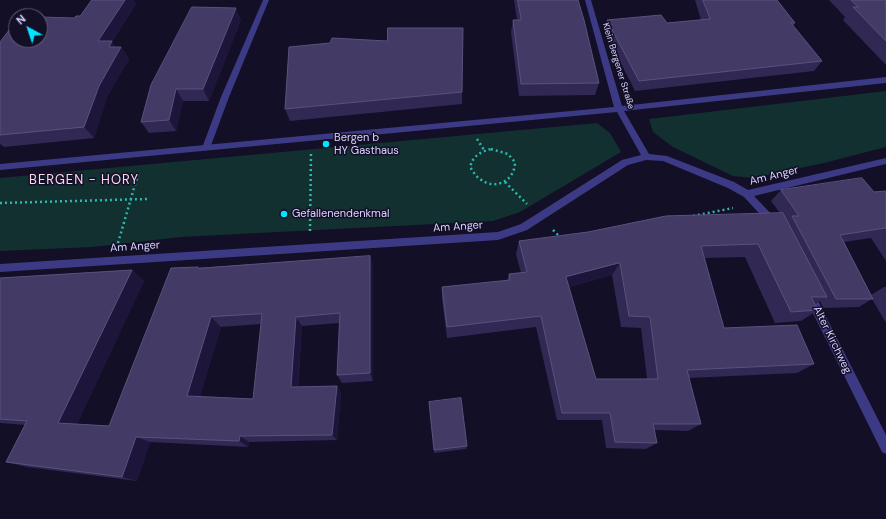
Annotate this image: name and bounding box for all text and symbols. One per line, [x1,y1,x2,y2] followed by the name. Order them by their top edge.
[8,8,48,48] north arrow
[13,12,29,28] text: N
[600,22,636,110] street label: Klein Bergener Straße
[334,131,399,157] place label: Bergen b HY Gasthaus
[321,139,331,149] marker: Bergen b HY Gasthaus
[748,164,800,188] street label: Am Anger
[29,173,139,189] district label: BERGEN - HORY
[292,207,389,221] place label: Gefallenendenkmal
[279,209,289,219] marker: Gefallenendenkmal
[433,219,483,235] street label: Am Anger
[110,239,160,255] street label: Am Anger
[810,304,854,376] street label: Alter Kirchweg

